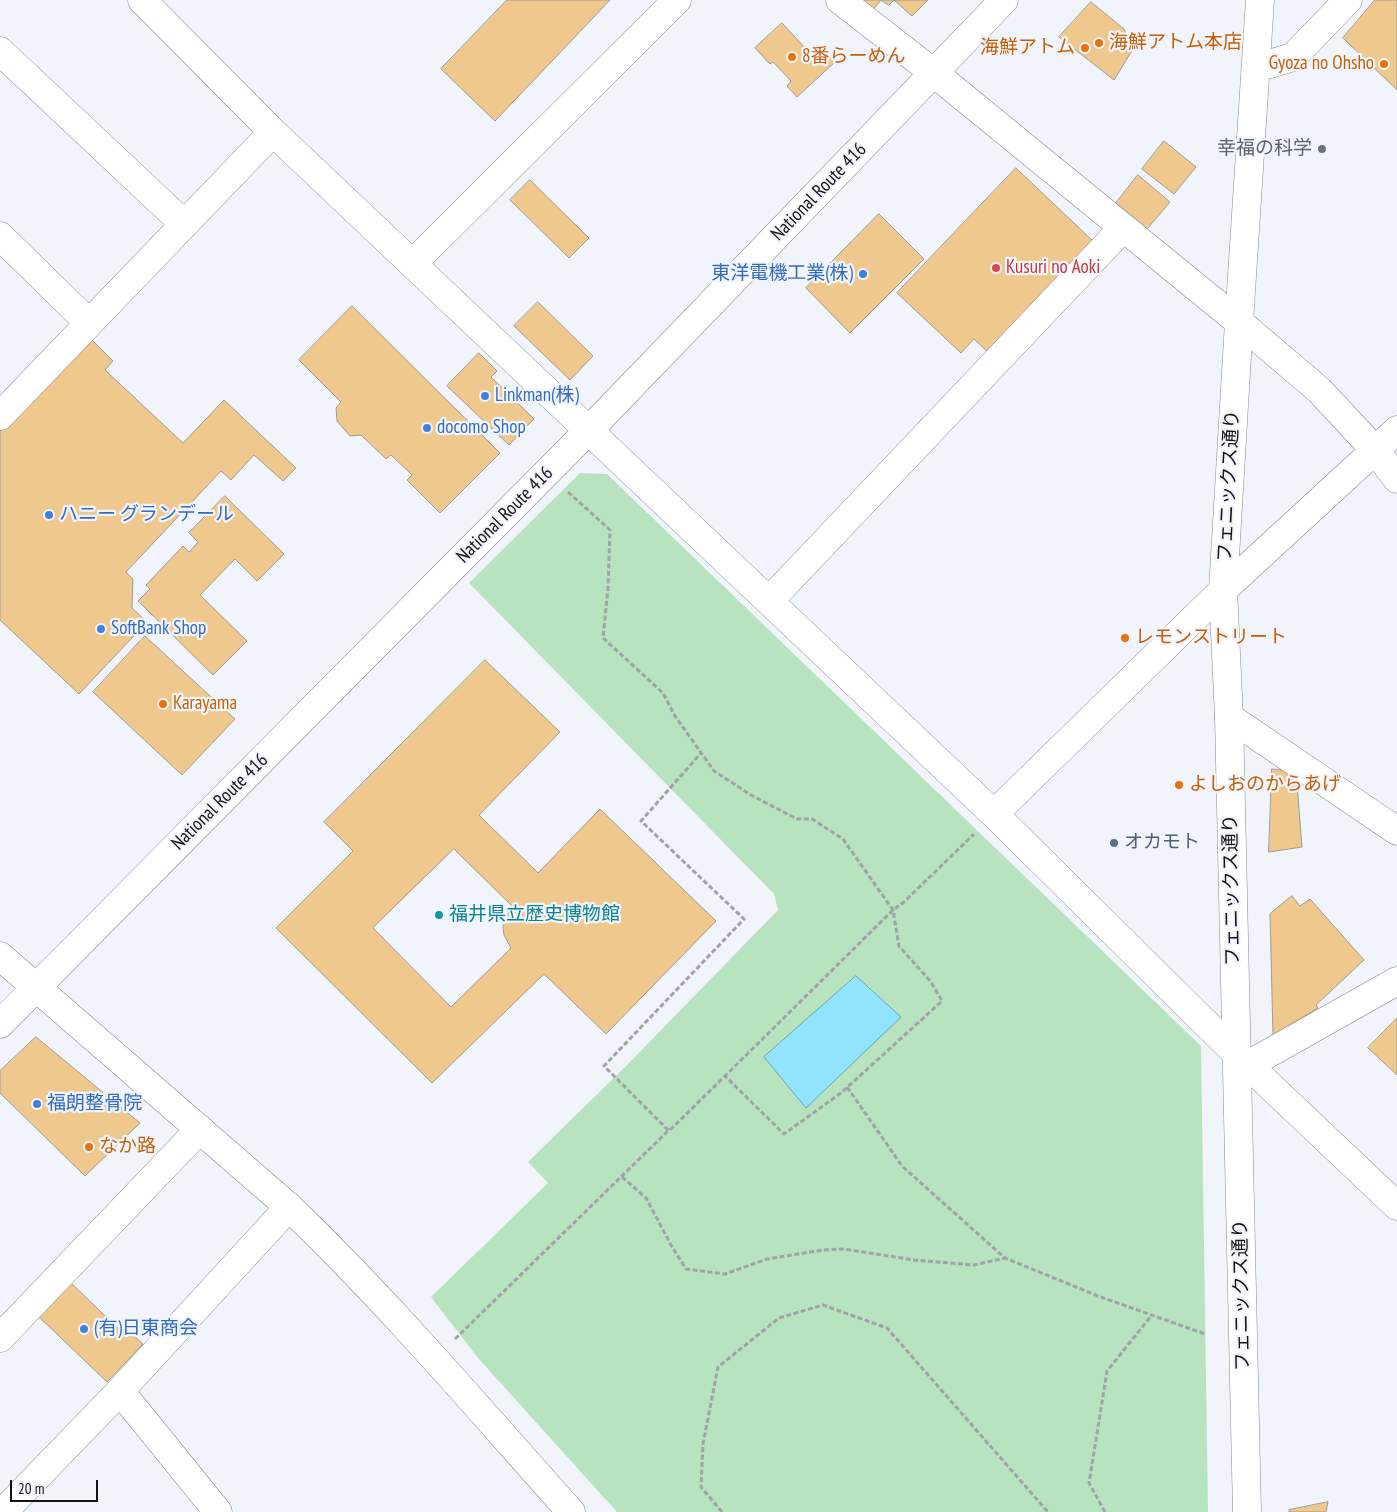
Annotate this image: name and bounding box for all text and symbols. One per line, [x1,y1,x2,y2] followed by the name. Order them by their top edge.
[1109,32,1242,54] place label: 海鮮アトム本店
[980,37,1075,59] place label: 海鮮アトム
[1093,37,1105,49] marker: 海鮮アトム本店
[1079,42,1091,54] marker: 海鮮アトム
[802,46,906,68] place label: 8番らーめん
[786,51,798,63] marker: 8番らーめん
[1269,53,1374,75] place label: Gyoza no Ohsho
[1378,58,1390,70] marker: Gyoza no Ohsho
[767,138,871,246] street label: National Route 416
[1217,138,1312,160] place label: 幸福の科学
[1316,143,1328,155] marker: 幸福の科学
[1006,257,1100,279] place label: Kusuri no Aoki
[990,262,1002,274] marker: Kusuri no Aoki
[711,263,853,285] place label: 東洋電機工業(株)
[857,268,869,280] marker: 東洋電機工業(株)
[495,385,579,407] place label: Linkman(株)
[479,390,491,402] marker: Linkman(株)
[1214,410,1244,562] street label: フェニックス通り
[437,417,526,439] place label: docomo Shop
[421,422,433,434] marker: docomo Shop
[452,462,558,568] street label: National Route 416
[59,504,234,526] place label: ハニー グランデール
[43,509,55,521] marker: ハニー グランデール
[111,618,206,640] place label: SoftBank Shop
[95,623,107,635] marker: SoftBank Shop
[1135,627,1287,649] place label: レモンストリート
[1119,632,1131,644] marker: レモンストリート
[173,693,237,715] place label: Karayama
[157,698,169,710] marker: Karayama
[167,749,273,855] street label: National Route 416
[1189,774,1341,796] place label: よしおのからあげ
[1173,779,1185,791] marker: よしおのからあげ
[1219,814,1245,966] street label: フェニックス通り
[1124,832,1200,854] place label: オカモト
[1108,837,1120,849] marker: オカモト
[449,904,620,926] place label: 福井県立歴史博物館
[433,909,445,921] marker: 福井県立歴史博物館
[47,1093,142,1115] place label: 福朗整骨院
[31,1098,43,1110] marker: 福朗整骨院
[99,1136,156,1158] place label: なか路
[83,1141,95,1153] marker: なか路
[1229,1219,1255,1371] street label: フェニックス通り
[94,1318,198,1340] place label: (有)日東商会
[78,1323,90,1335] marker: (有)日東商会
[12,1470,100,1502] scale bar
[18,1479,44,1498] text: 20 m

